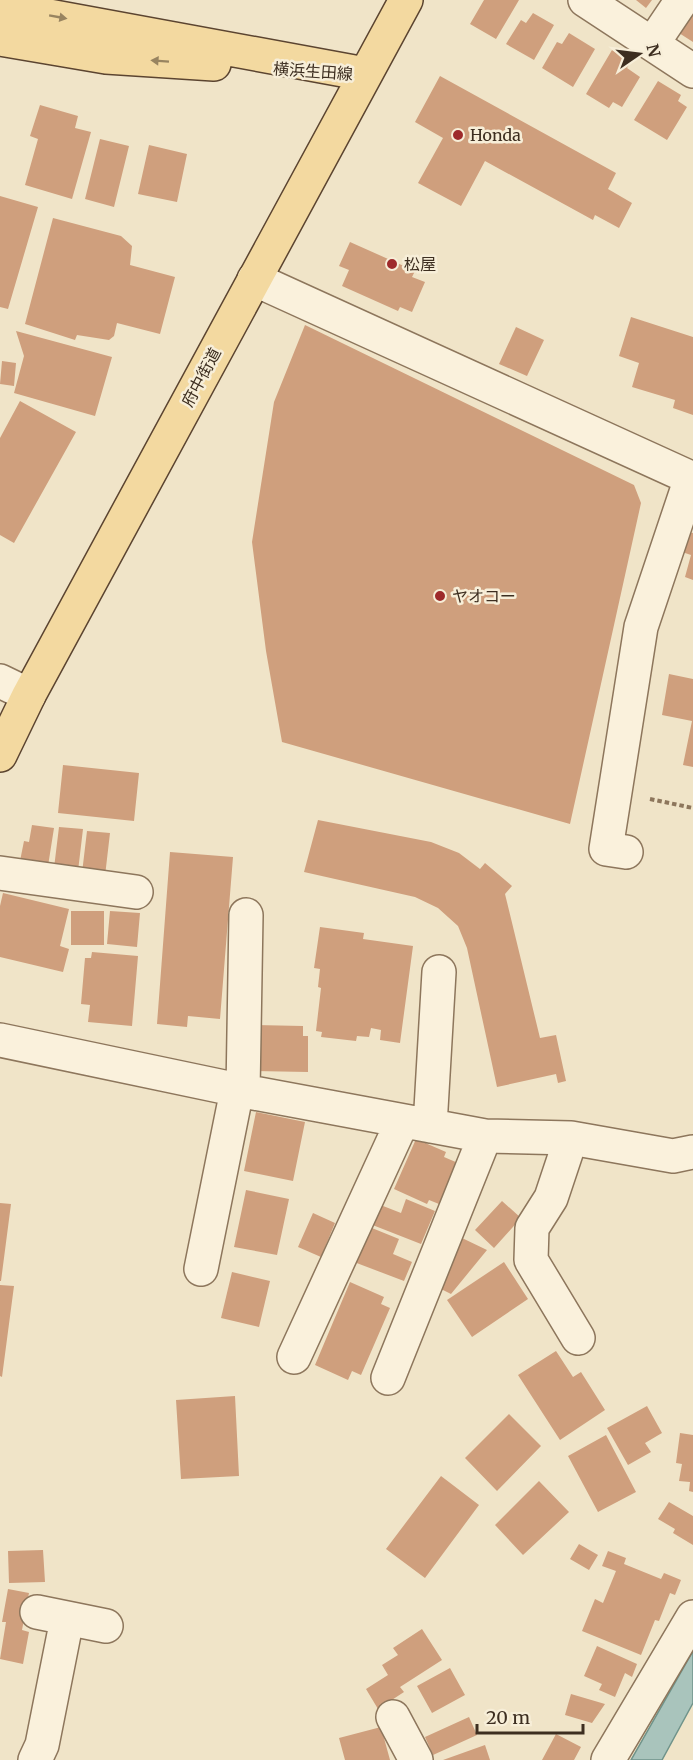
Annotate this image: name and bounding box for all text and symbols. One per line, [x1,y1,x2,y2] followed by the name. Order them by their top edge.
[48,13,67,22] one-way arrow
[609,24,669,84] north arrow
[642,42,665,59] text: N
[151,56,170,65] one-way arrow
[272,58,354,84] street label: 横浜生田線
[470,125,521,145] place label: Honda
[451,128,465,142] marker: Honda
[404,254,436,274] place label: 松屋
[385,257,399,271] marker: 松屋
[177,344,225,410] street label: 府中街道
[452,586,516,606] place label: ヤオコー
[433,589,447,603] marker: ヤオコー
[477,1697,584,1735] scale bar
[486,1706,530,1729] text: 20 m

